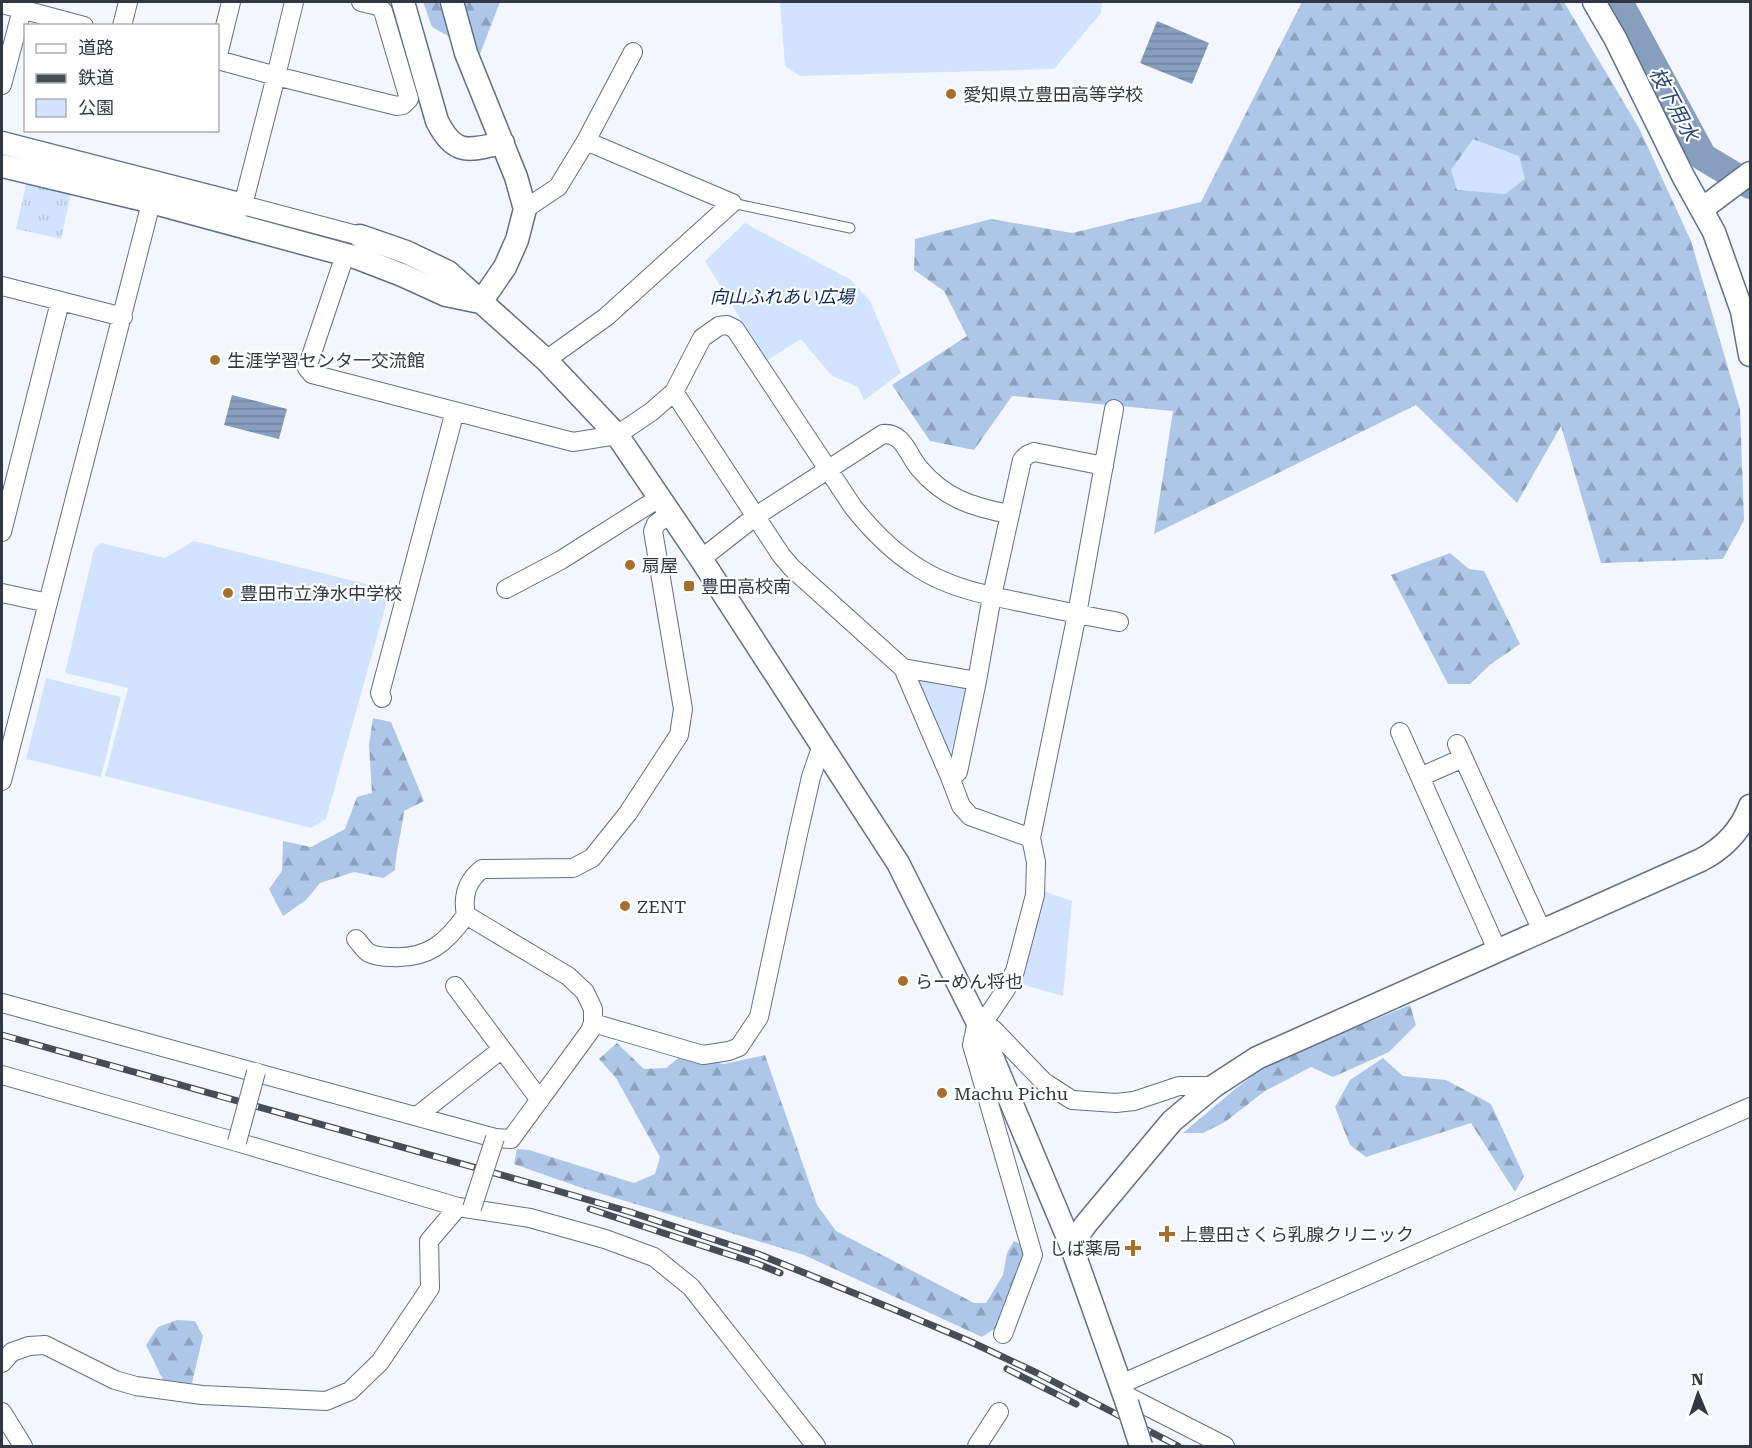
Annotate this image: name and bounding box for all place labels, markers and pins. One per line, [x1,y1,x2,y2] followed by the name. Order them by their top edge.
[963,84,1143,105] place label: 愛知県立豊田高等学校
[944,87,958,101] marker: 愛知県立豊田高等学校
[227,350,425,371] place label: 生涯学習センタ一交流館
[208,353,222,367] marker: 生涯学習センタ一交流館
[642,555,678,576] place label: 扇屋
[623,558,637,572] marker: 扇屋
[701,576,791,597] place label: 豊田高校南
[682,579,696,593] marker: 豊田高校南
[240,583,402,604] place label: 豊田市立浄水中学校
[221,586,235,600] marker: 豊田市立浄水中学校
[637,896,686,917] place label: ZENT
[618,899,632,913] marker: ZENT
[915,971,1023,992] place label: らーめん将也
[896,974,910,988] marker: らーめん将也
[954,1083,1068,1104] place label: Machu Pichu
[935,1086,949,1100] marker: Machu Pichu
[1180,1224,1414,1245] place label: 上豊田さくら乳腺クリニック
[1158,1225,1176,1243] marker: 上豊田さくら乳腺クリニック
[1049,1238,1121,1259] place label: しば薬局
[1126,1241,1140,1255] marker: しば薬局

